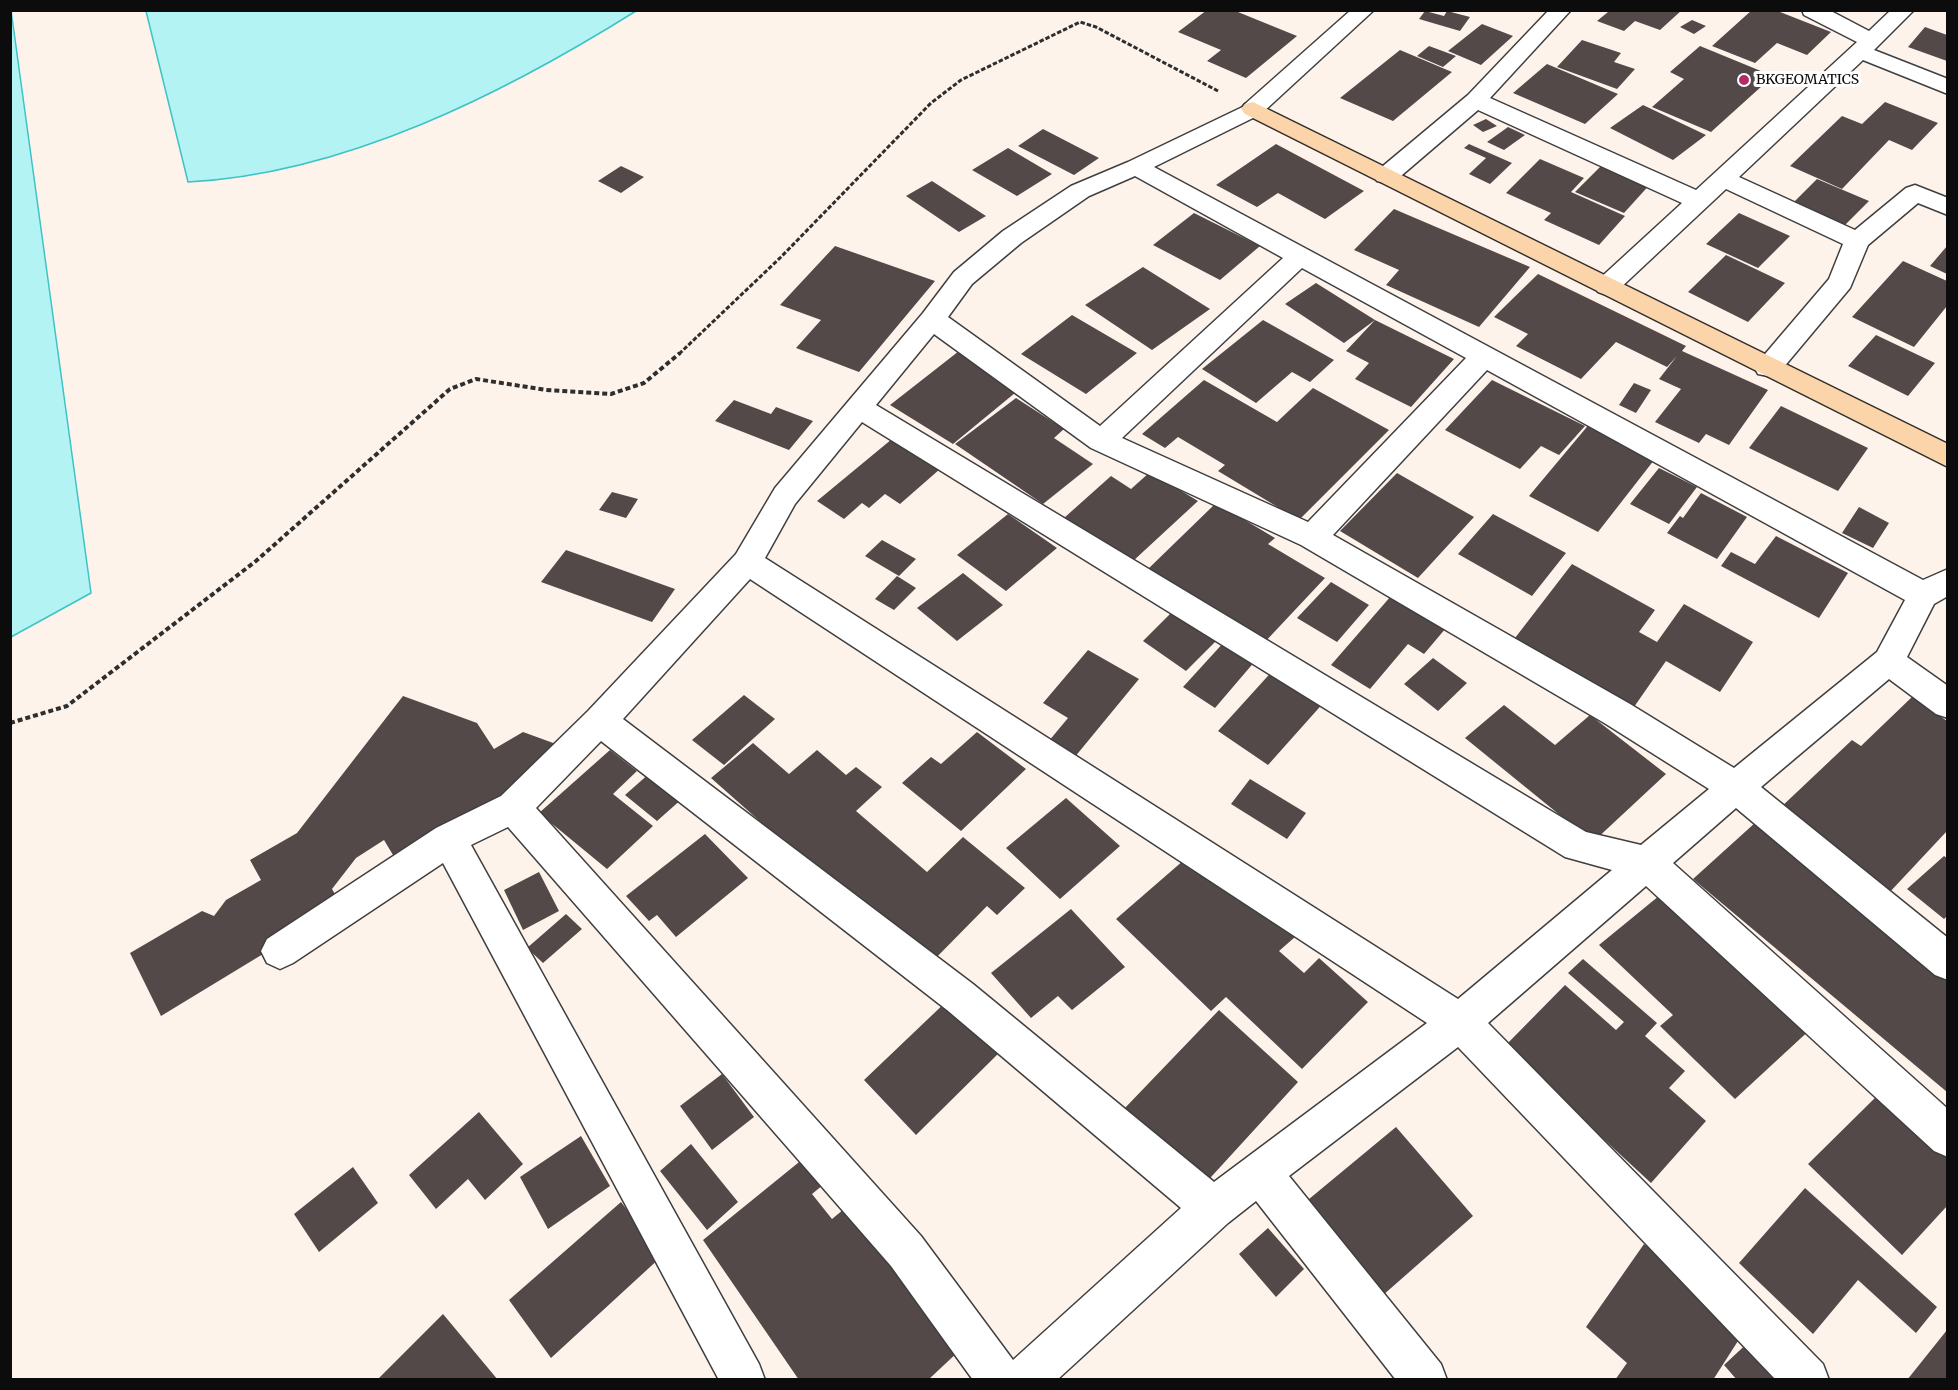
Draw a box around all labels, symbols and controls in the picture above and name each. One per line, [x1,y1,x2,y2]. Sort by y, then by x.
place label: BKGEOMATICS [1756,72,1859,88]
marker: BKGEOMATICS [1737,73,1751,87]

